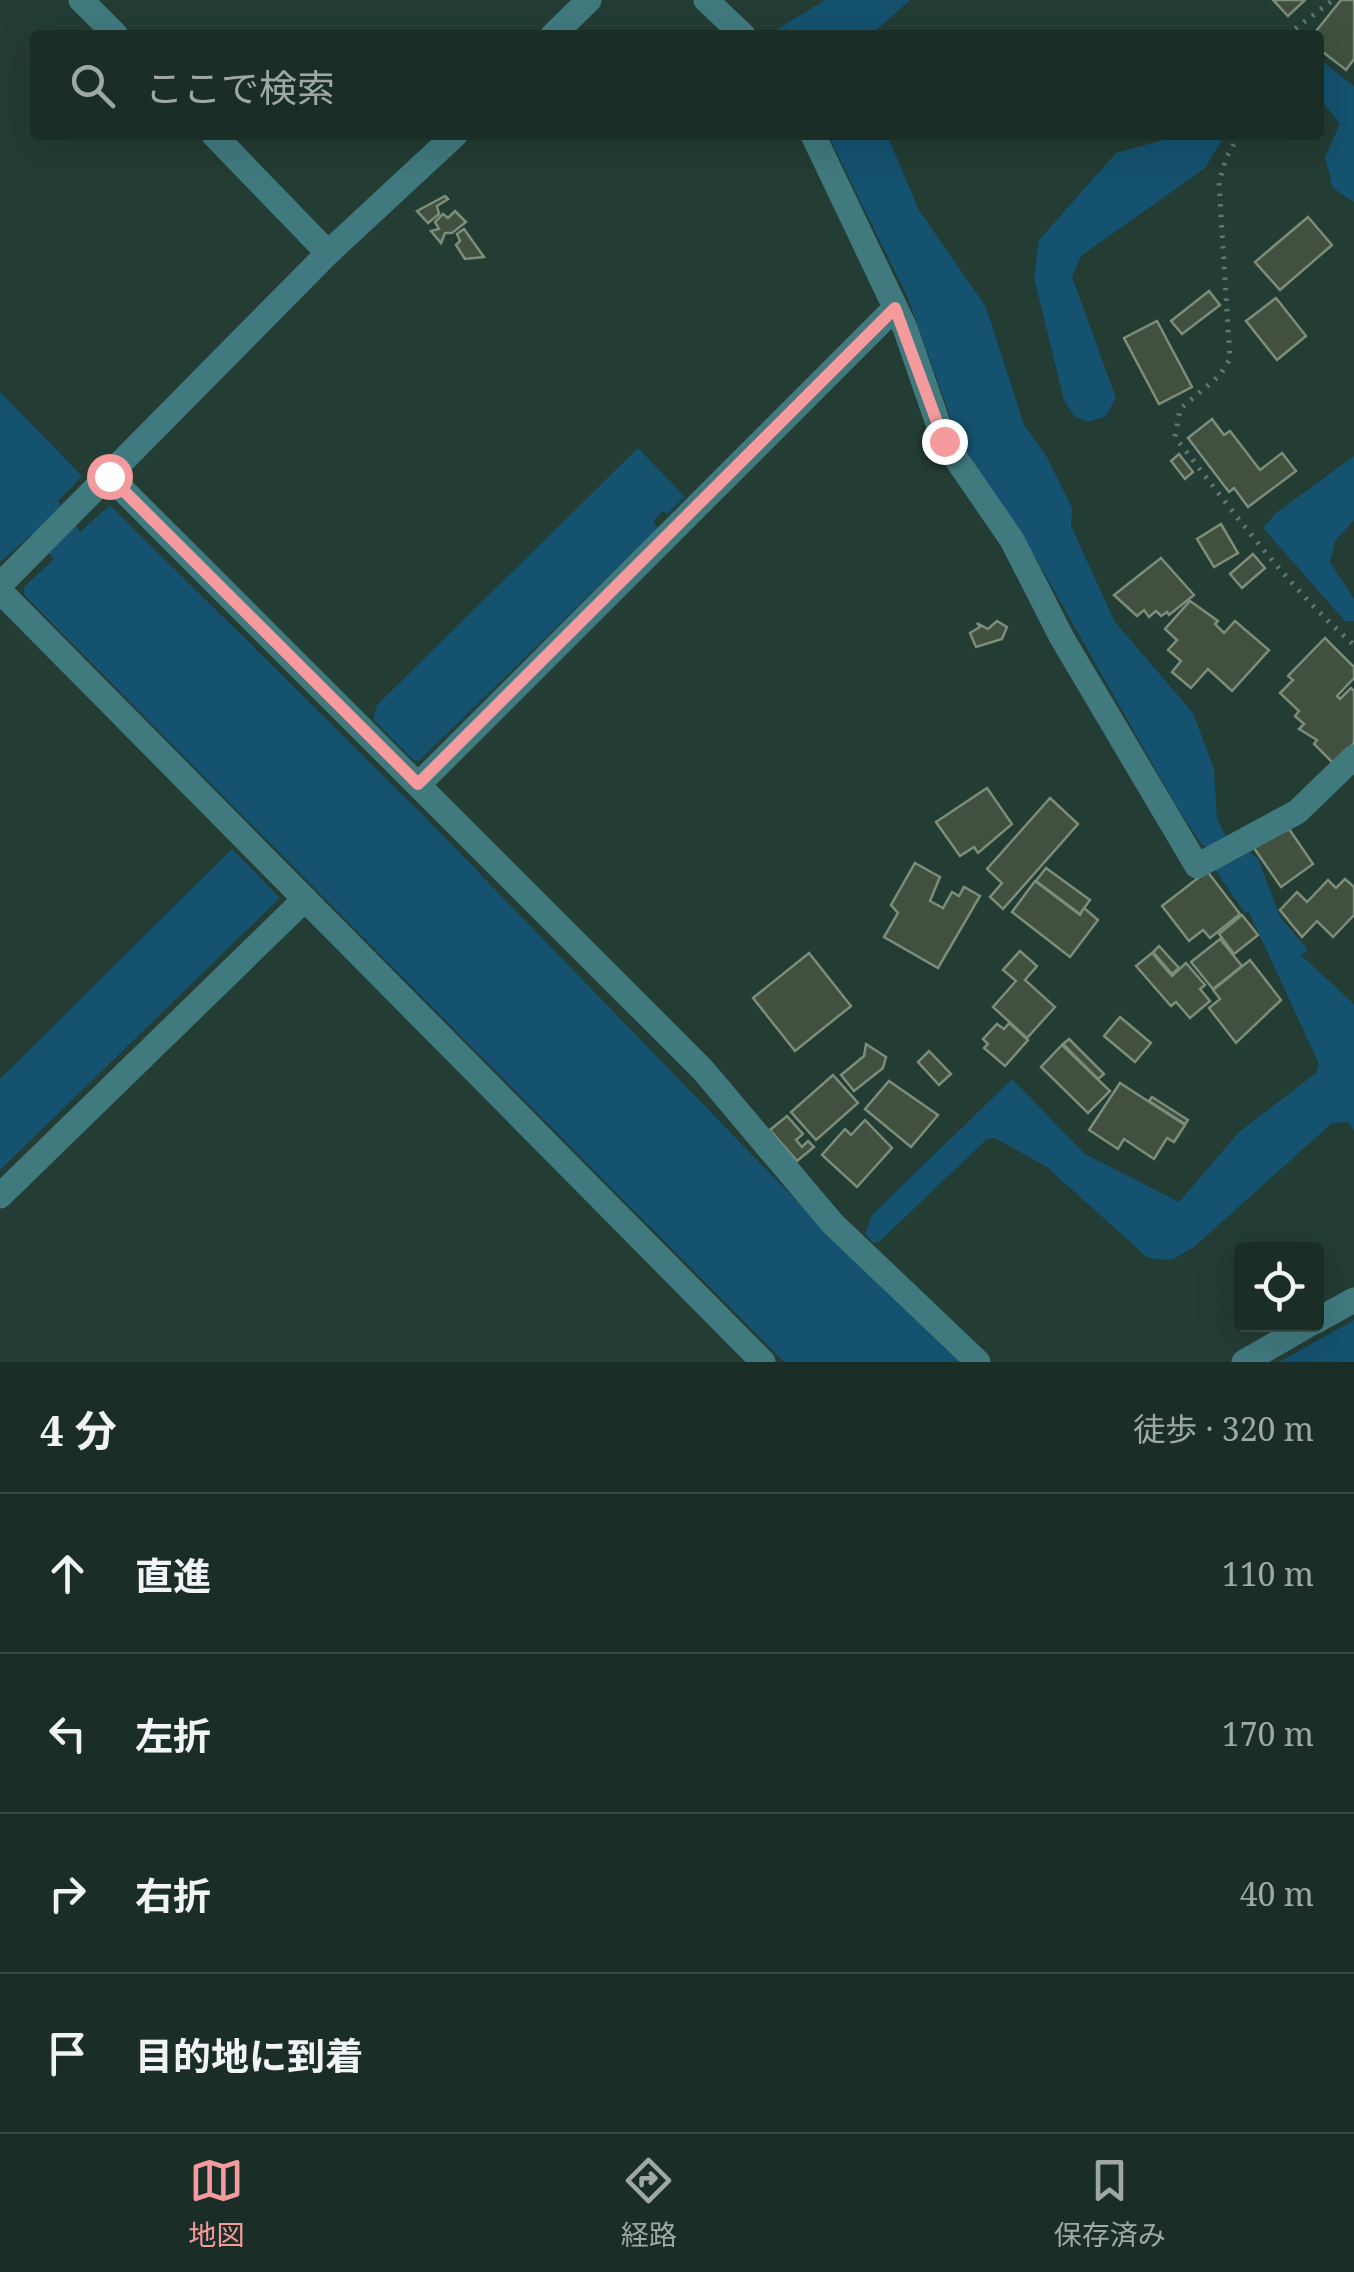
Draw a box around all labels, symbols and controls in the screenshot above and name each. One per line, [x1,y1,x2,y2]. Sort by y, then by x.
search box [30,30,1324,140]
icon: search [65,58,120,113]
text: ここで検索 [145,61,335,113]
route end [922,419,968,465]
route start [87,454,133,500]
map controls [1234,1242,1324,1332]
button: locate [1234,1242,1324,1332]
text: 4 分 [40,1401,117,1458]
text: 徒歩 · 320 m [1133,1407,1314,1450]
icon: ahead [40,1546,95,1601]
text: 直進 [135,1549,211,1601]
text: 110 m [1222,1552,1314,1595]
icon: left [40,1706,95,1761]
text: 左折 [135,1709,211,1761]
text: 170 m [1222,1712,1314,1755]
icon: right [40,1866,95,1921]
text: 右折 [135,1869,211,1921]
text: 40 m [1240,1872,1314,1915]
icon: arrive [40,2026,95,2081]
text: 目的地に到着 [135,2029,363,2081]
tab: 地図 [188,2153,244,2253]
tab: 経路 [621,2153,677,2253]
tab: 保存済み [1054,2153,1166,2253]

